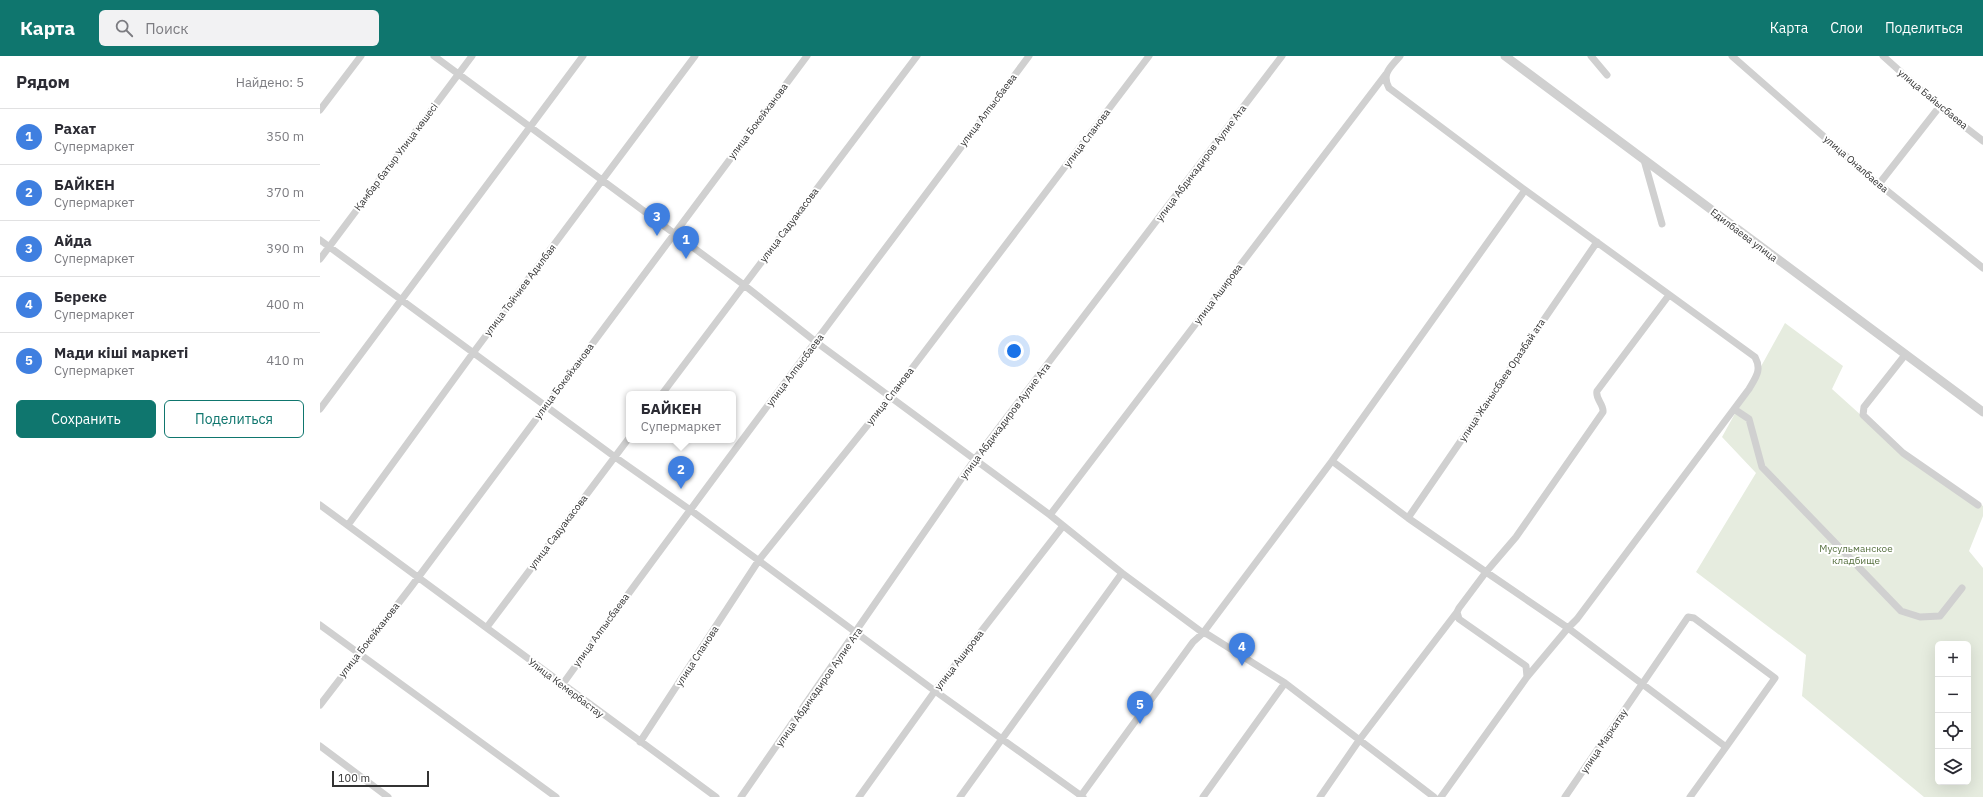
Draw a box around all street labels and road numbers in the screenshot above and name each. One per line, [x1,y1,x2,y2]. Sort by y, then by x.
street label: улица Байысбаева [1895,66,1971,132]
street label: улица Алпысбаева [956,71,1020,149]
street label: улица Бокейханова [725,80,791,161]
street label: Қамбар батыр Улица көшесі [351,101,441,213]
street label: улица Абдикадиров Аулие Ата [1153,102,1249,224]
street label: улица Спанова [1061,106,1114,170]
street label: улица Оналбаева [1821,132,1891,196]
street label: улица Садуакасова [757,185,822,265]
street label: Едилбаева улица [1708,206,1781,265]
street label: улица Тойчиев Адилбая [481,241,559,339]
street label: улица Аширова [1191,261,1245,327]
street label: улица Жанысбаев Оразбай ата [1456,316,1548,444]
street label: улица Алпысбаева [763,331,827,409]
street label: улица Бокейханова [531,340,597,421]
street label: улица Абдикадиров Аулие Ата [957,360,1053,482]
street label: улица Спанова [863,364,917,427]
street label: улица Садуакасова [526,492,591,572]
street label: улица Алпысбаева [570,590,632,669]
street label: улица Бокейханова [336,599,403,680]
street label: улица Спанова [673,623,722,689]
street label: улица Абдикадиров Аулие Ата [773,624,866,749]
street label: улица Аширова [932,627,987,693]
street label: Улица Кемербастау [525,655,607,721]
street label: улица Маркатау [1578,706,1630,776]

